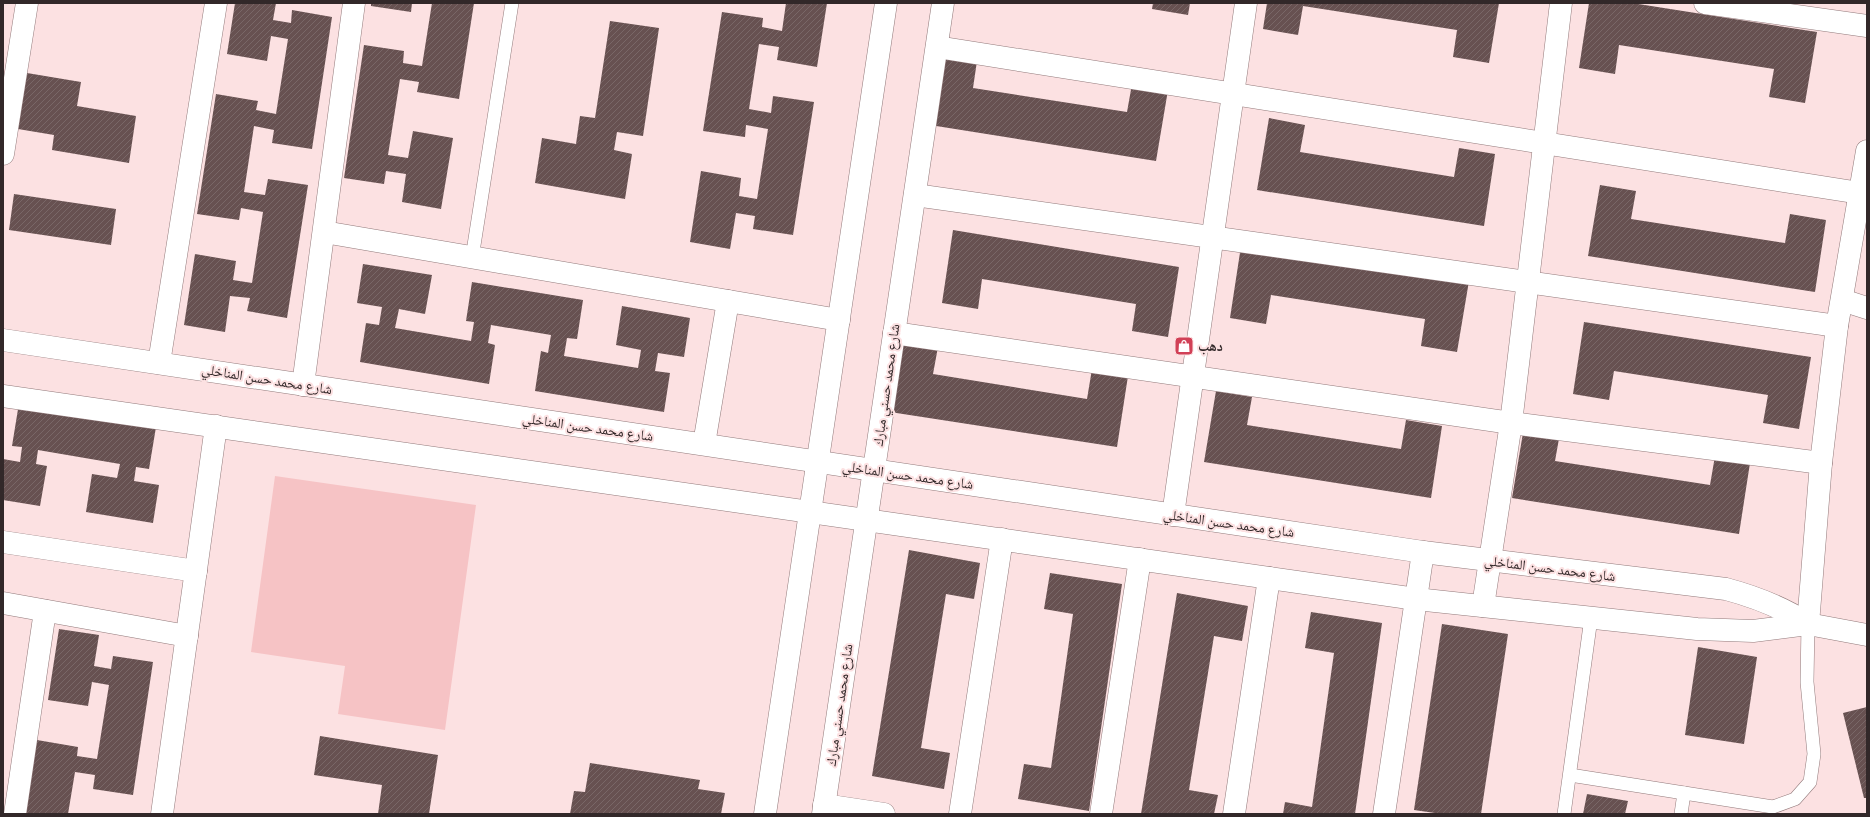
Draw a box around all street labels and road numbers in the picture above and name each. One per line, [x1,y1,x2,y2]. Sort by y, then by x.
street label: شارع محمد حسني مبارك [869,323,906,448]
street label: شارع محمد حسن المناخلي [200,360,334,401]
street label: شارع محمد حسن المناخلي [521,409,655,448]
street label: شارع محمد حسن المناخلي [841,457,975,496]
street label: شارع محمد حسن المناخلي [1162,505,1296,544]
street label: شارع محمد حسن المناخلي [1483,551,1617,588]
street label: شارع محمد حسني مبارك [822,643,859,768]

